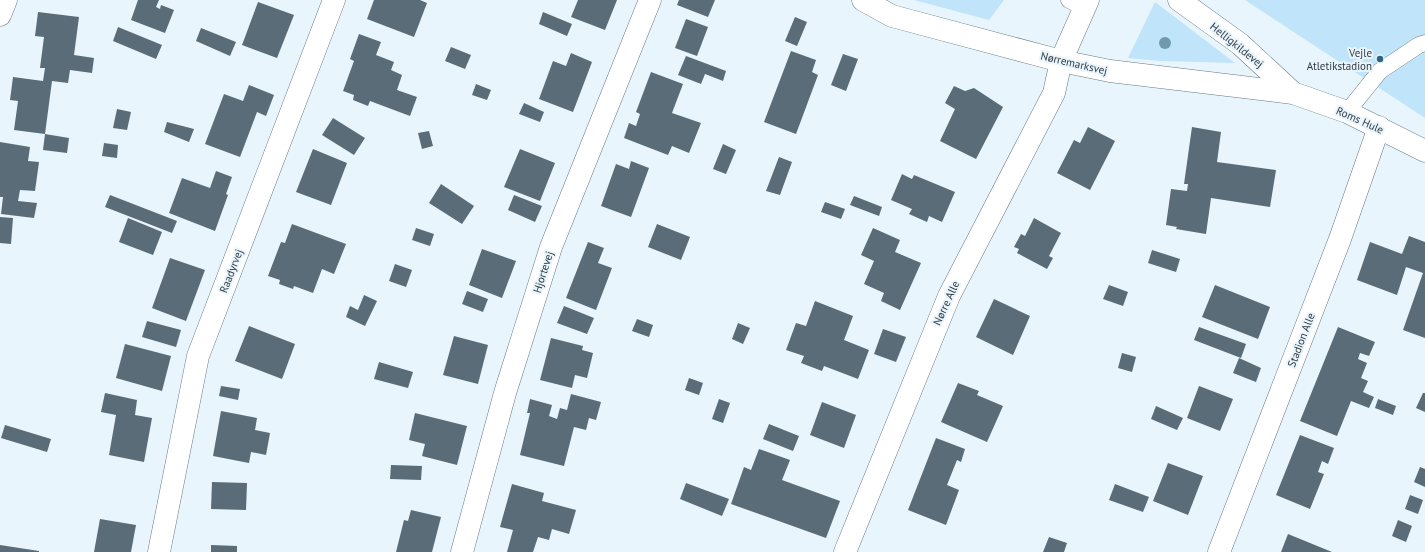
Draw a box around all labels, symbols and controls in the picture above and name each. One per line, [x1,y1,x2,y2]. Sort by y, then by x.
street label: Helligkildevej [1207,19,1267,71]
place label: Vejle Atletikstadion [1307,46,1372,73]
street label: Nørremarksvej [1039,49,1109,77]
marker: Vejle Atletikstadion [1375,54,1385,64]
street label: Roms Hule [1334,103,1386,137]
street label: Raadyrvej [216,247,246,295]
street label: Hjortevej [530,249,556,295]
street label: Nørre Alle [930,278,963,327]
street label: Stadion Alle [1284,311,1318,369]

